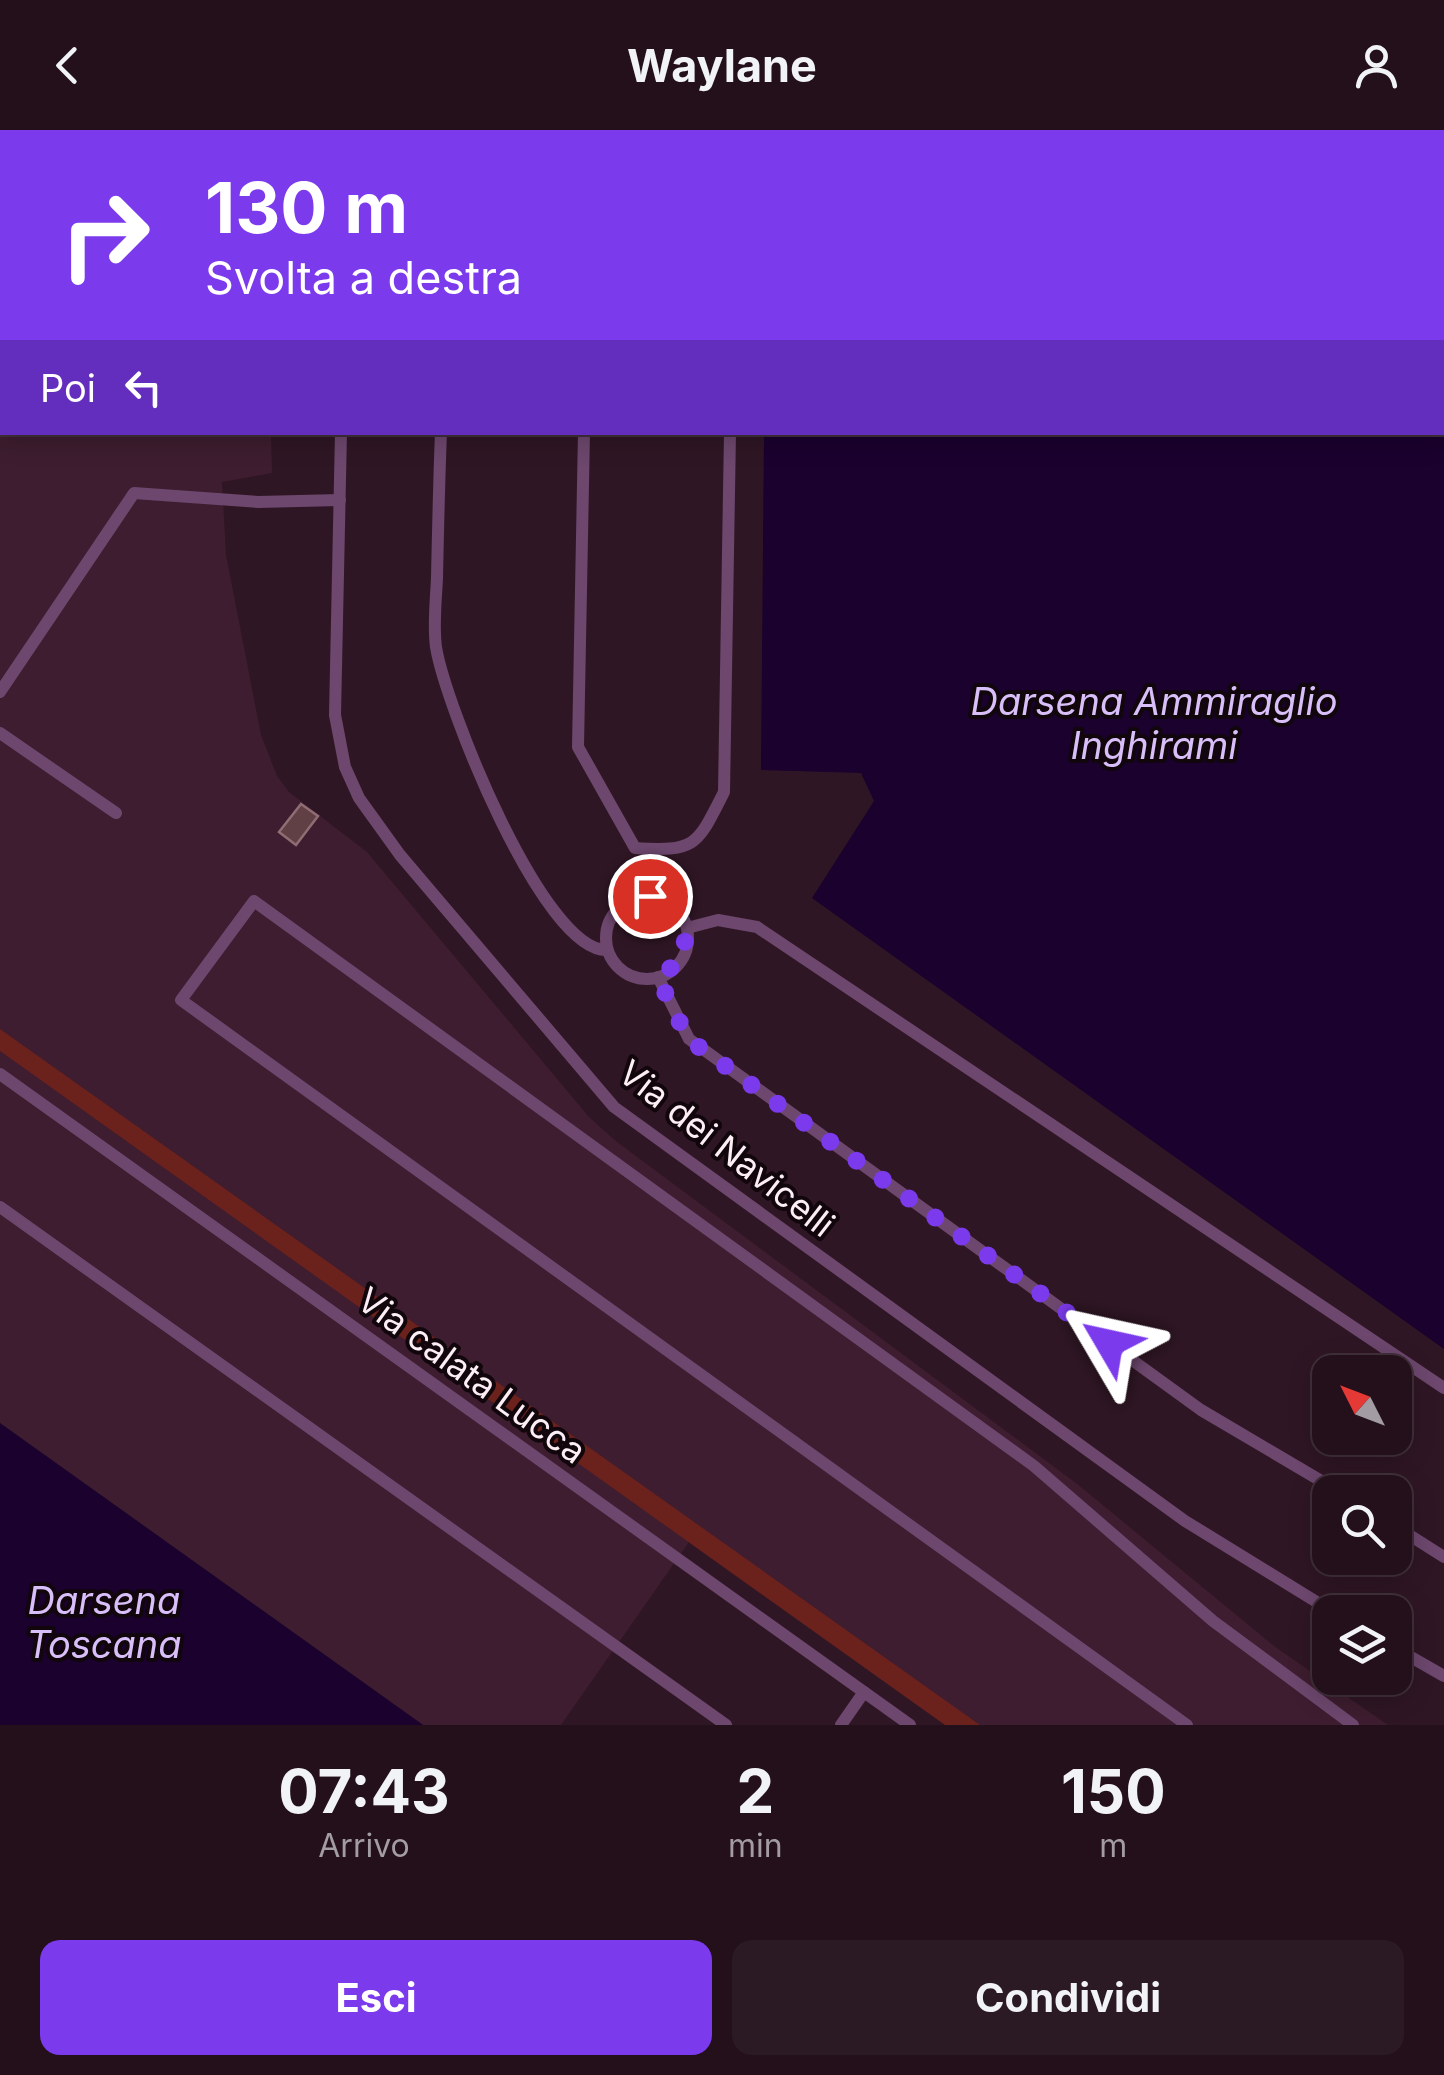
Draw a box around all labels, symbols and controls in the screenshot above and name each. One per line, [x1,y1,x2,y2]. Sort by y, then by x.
icon: back [40,38,95,93]
text: Waylane [627,38,817,93]
icon: person [1349,38,1404,93]
text: 130 m [205,165,408,250]
icon: right [40,170,170,300]
text: Svolta a destra [205,250,522,305]
icon: left [116,360,171,415]
text: Poi [40,365,96,411]
water label: Darsena Ammiraglio Inghirami [970,678,1338,768]
pin [608,854,693,939]
icon: arrive [623,869,678,924]
street label: Via dei Navicelli [611,1051,843,1245]
street label: Via calata Lucca [350,1278,594,1472]
position arrow [1057,1291,1161,1395]
north arrow [1312,1355,1412,1455]
map controls [1312,1355,1412,1695]
button: search [1312,1475,1412,1575]
water label: Darsena Toscana [26,1577,182,1667]
button: layers [1312,1595,1412,1695]
text: 07:43 [278,1755,450,1827]
text: 2 [736,1755,774,1827]
text: 150 [1061,1755,1166,1827]
text: Arrivo [318,1826,410,1865]
text: min [728,1826,783,1865]
text: m [1099,1826,1127,1865]
button: Esci [40,1940,712,2055]
button: Condividi [732,1940,1404,2055]

